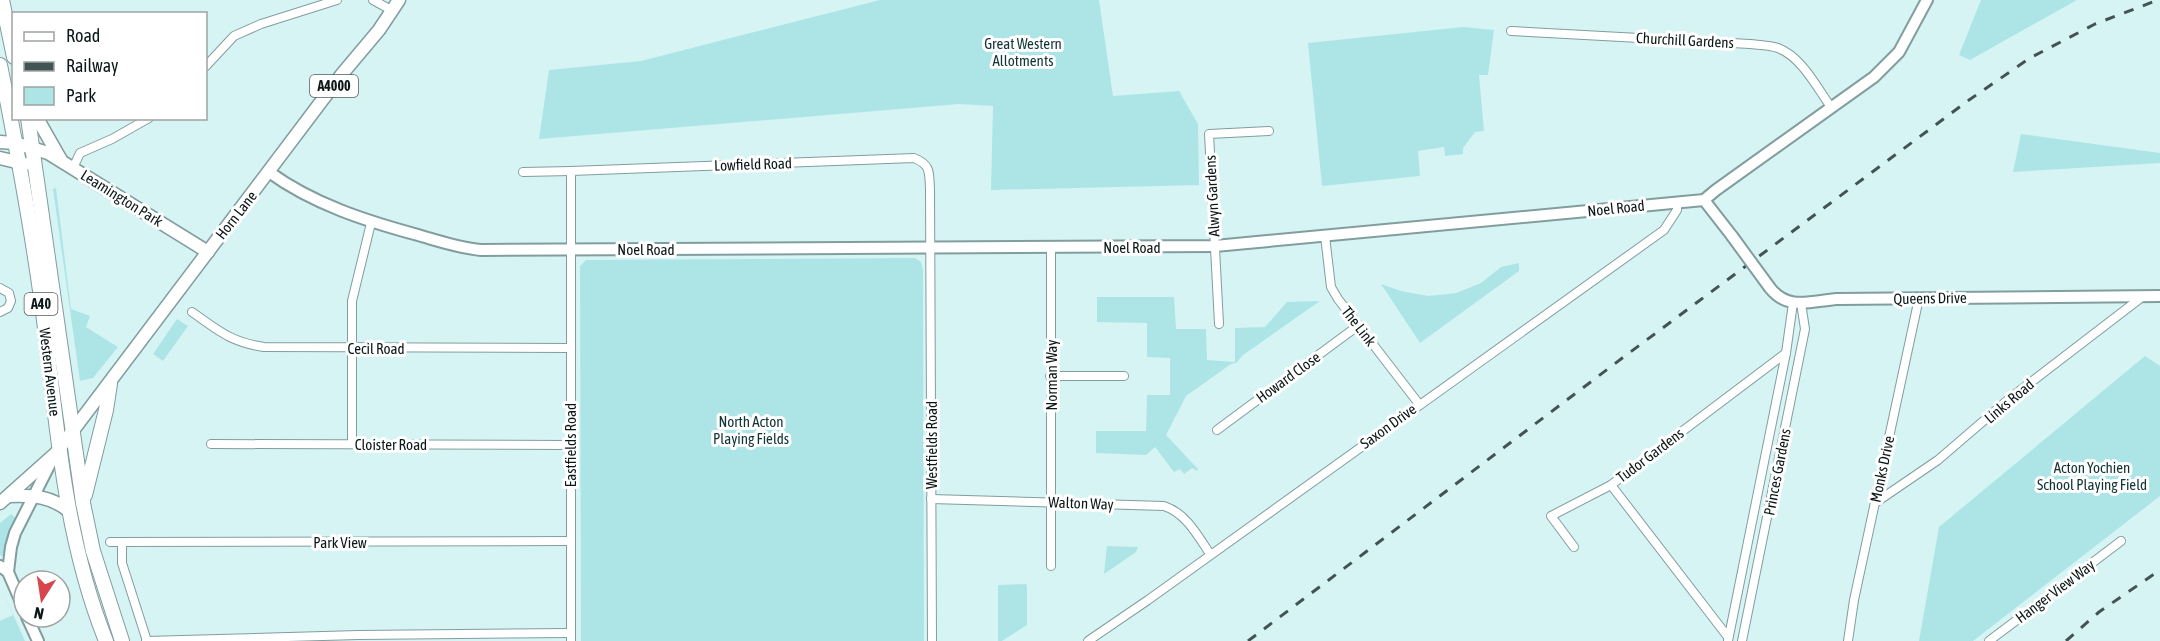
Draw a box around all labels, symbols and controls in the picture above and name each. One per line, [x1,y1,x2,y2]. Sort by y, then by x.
legend [12,12,207,120]
text: Road [66,25,100,46]
street label: Churchill Gardens [1636,29,1734,51]
park label: Great Western Allotments [984,35,1062,69]
text: Railway [66,55,118,76]
road number: A4000 [310,75,358,97]
text: Park [66,85,96,106]
street label: Lowfield Road [714,154,792,174]
street label: Alwyn Gardens [1201,155,1223,237]
street label: Leamington Park [78,166,166,230]
street label: Horn Lane [212,187,260,242]
street label: Noel Road [1587,197,1645,219]
street label: Noel Road [1103,239,1161,256]
street label: Noel Road [617,241,675,258]
street label: Queens Drive [1893,289,1967,307]
road number: A40 [24,293,57,315]
street label: The Link [1338,303,1380,349]
street label: Western Avenue [36,327,64,417]
street label: Norman Way [1043,339,1060,411]
street label: Cecil Road [347,340,405,357]
street label: Howard Close [1253,348,1323,406]
street label: Links Road [1981,375,2037,427]
street label: Saxon Drive [1357,400,1419,452]
street label: Westfields Road [923,401,940,489]
street label: Eastfields Road [562,403,579,487]
park label: North Acton Playing Fields [713,413,789,447]
street label: Tudor Gardens [1613,424,1687,486]
street label: Princes Gardens [1760,427,1794,517]
street label: Monks Drive [1867,434,1897,504]
street label: Cloister Road [355,436,427,453]
park label: Acton Yochien School Playing Field [2037,459,2147,493]
street label: Walton Way [1048,493,1114,513]
street label: Park View [313,534,367,551]
street label: Hanger View Way [2012,556,2098,626]
north arrow [12,569,72,629]
text: N [32,604,45,623]

